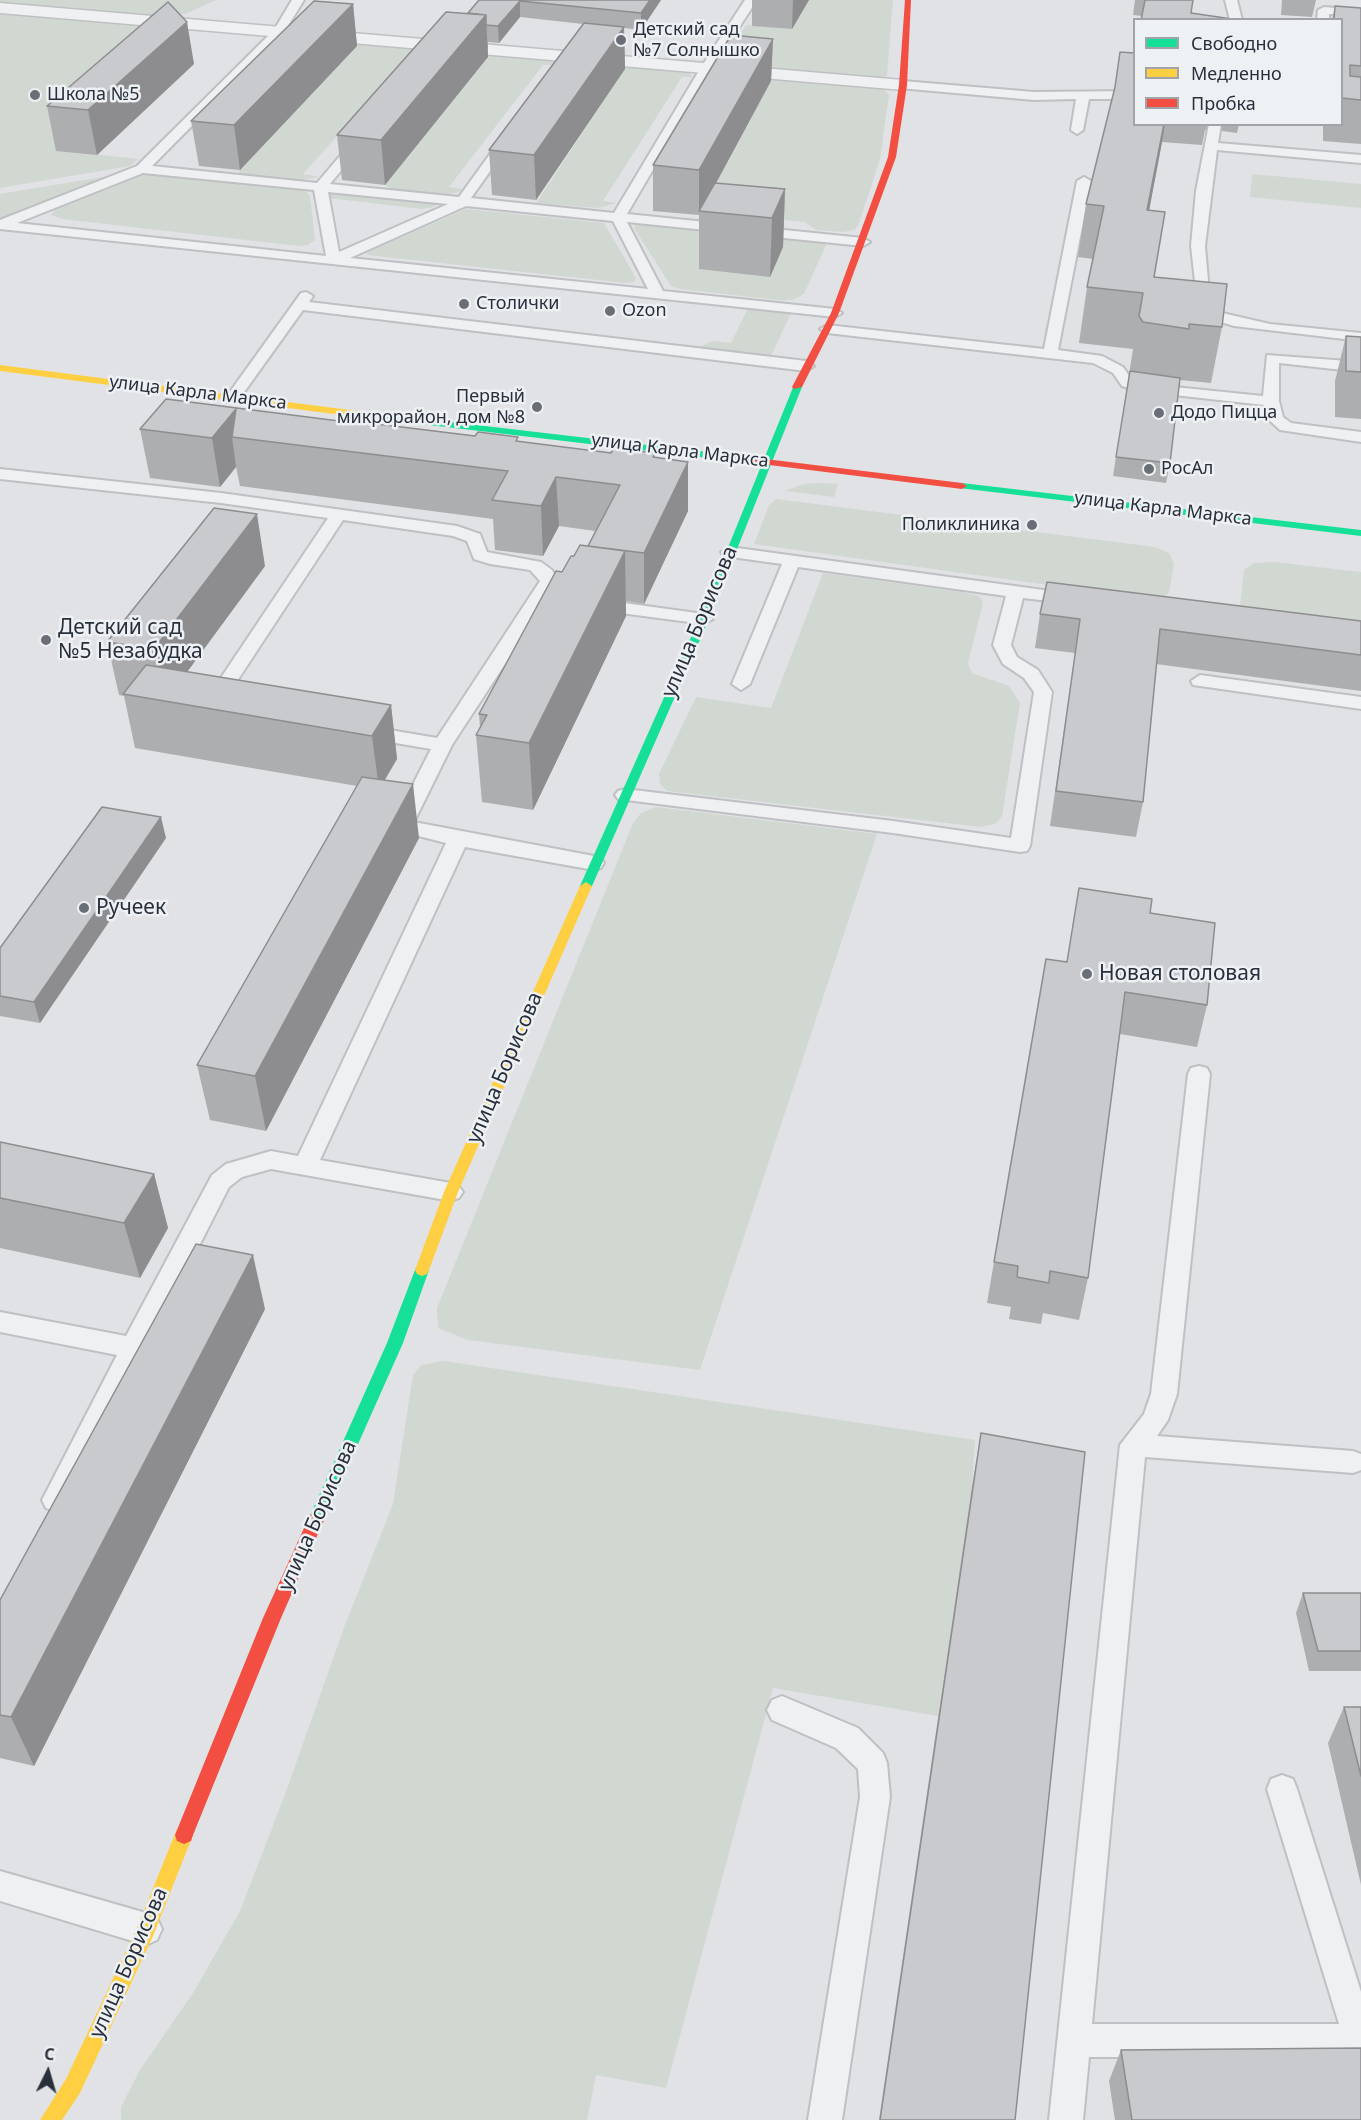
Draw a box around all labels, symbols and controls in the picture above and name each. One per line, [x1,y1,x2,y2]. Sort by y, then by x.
legend [1133,18,1343,126]
place label: Детский сад №7 Солнышко [633,19,760,62]
text: Свободно [1191,31,1277,55]
marker: Детский сад №7 Солнышко [614,33,628,47]
text: Медленно [1191,61,1282,85]
place label: Школа №5 [47,84,139,106]
marker: Школа №5 [28,88,42,102]
text: Пробка [1191,91,1256,115]
place label: Столички [476,293,559,315]
marker: Столички [457,297,471,311]
place label: Ozon [622,300,667,322]
marker: Ozon [603,304,617,318]
street label: улица Карла Маркса [108,371,288,415]
place label: Первый микрорайон, дом №8 [337,386,525,428]
marker: Первый микрорайон, дом №8 [530,400,544,414]
place label: Додо Пицца [1171,402,1277,424]
marker: Додо Пицца [1152,406,1166,420]
street label: улица Карла Маркса [590,429,770,473]
place label: РосАл [1161,458,1213,480]
marker: РосАл [1142,462,1156,476]
street label: улица Карла Маркса [1073,487,1253,531]
place label: Поликлиника [902,514,1020,536]
marker: Поликлиника [1025,518,1039,532]
street label: улица Борисова [657,542,743,702]
place label: Детский сад №5 Незабудка [58,615,203,665]
marker: Детский сад №5 Незабудка [39,633,53,647]
place label: Ручеек [96,895,166,921]
marker: Ручеек [77,901,91,915]
place label: Новая столовая [1099,961,1261,987]
marker: Новая столовая [1080,967,1094,981]
street label: улица Борисова [462,988,548,1148]
street label: улица Борисова [273,1437,363,1595]
street label: улица Борисова [84,1884,174,2042]
north arrow [18,2042,78,2102]
text: С [43,2043,56,2065]

